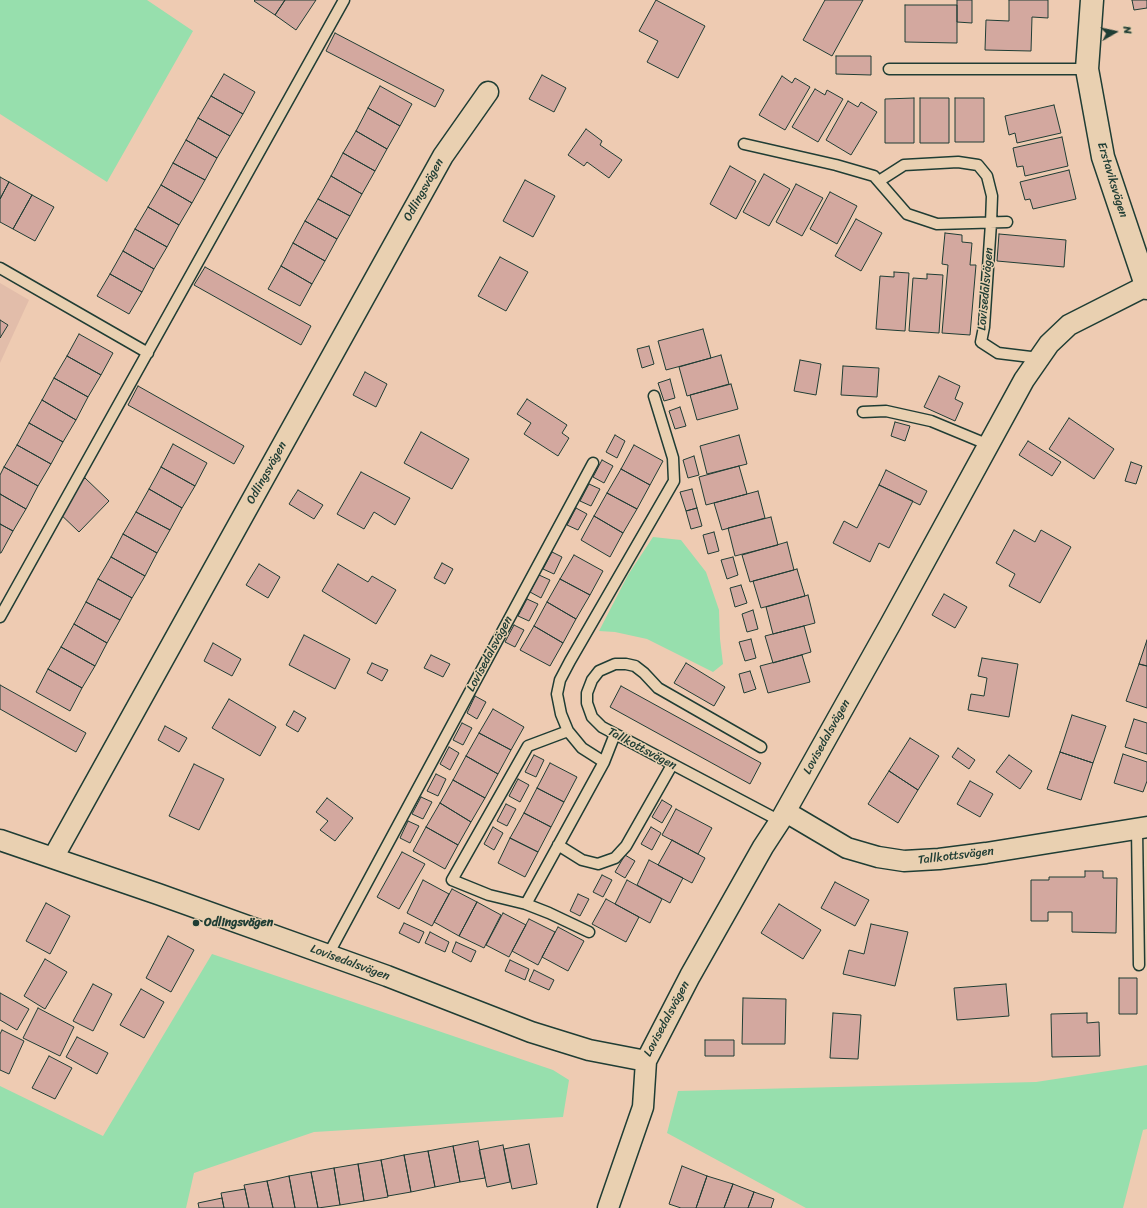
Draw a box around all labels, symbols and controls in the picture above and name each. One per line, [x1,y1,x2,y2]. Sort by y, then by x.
north arrow [1095,12,1135,52]
text: N [1117,25,1137,35]
street label: Erstaviksvägen [1094,141,1130,219]
street label: Odlingsvägen [401,156,447,224]
street label: Lovisedalsvägen [975,247,997,331]
street label: Odlingsvägen [244,439,290,507]
street label: Lovisedalsvägen [464,614,516,694]
street label: Lovisedalsvägen [800,697,854,777]
street label: Tallkottsvägen [605,725,679,773]
street label: Tallkottsvägen [917,844,995,868]
place label: Odlingsvägen [204,916,273,930]
marker: Odlingsvägen [191,918,201,928]
street label: Lovisedalsvägen [308,942,392,984]
street label: Lovisedalsvägen [641,979,693,1059]

